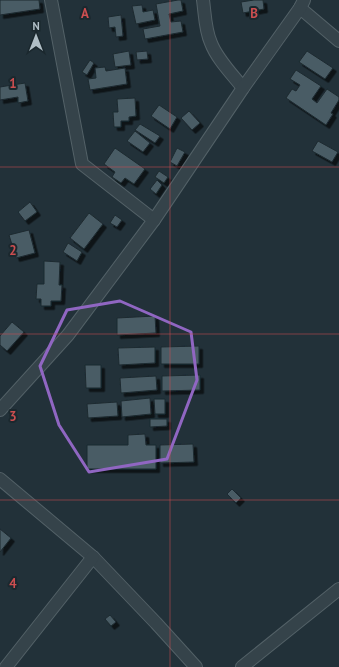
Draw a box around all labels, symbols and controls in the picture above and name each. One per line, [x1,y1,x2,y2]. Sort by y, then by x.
text: A [81,5,89,22]
text: B [250,5,258,22]
north arrow [16,16,56,56]
text: N [32,19,40,33]
text: 1 [9,75,17,92]
text: 2 [9,242,17,259]
text: 3 [9,408,17,425]
text: 4 [9,575,17,592]

